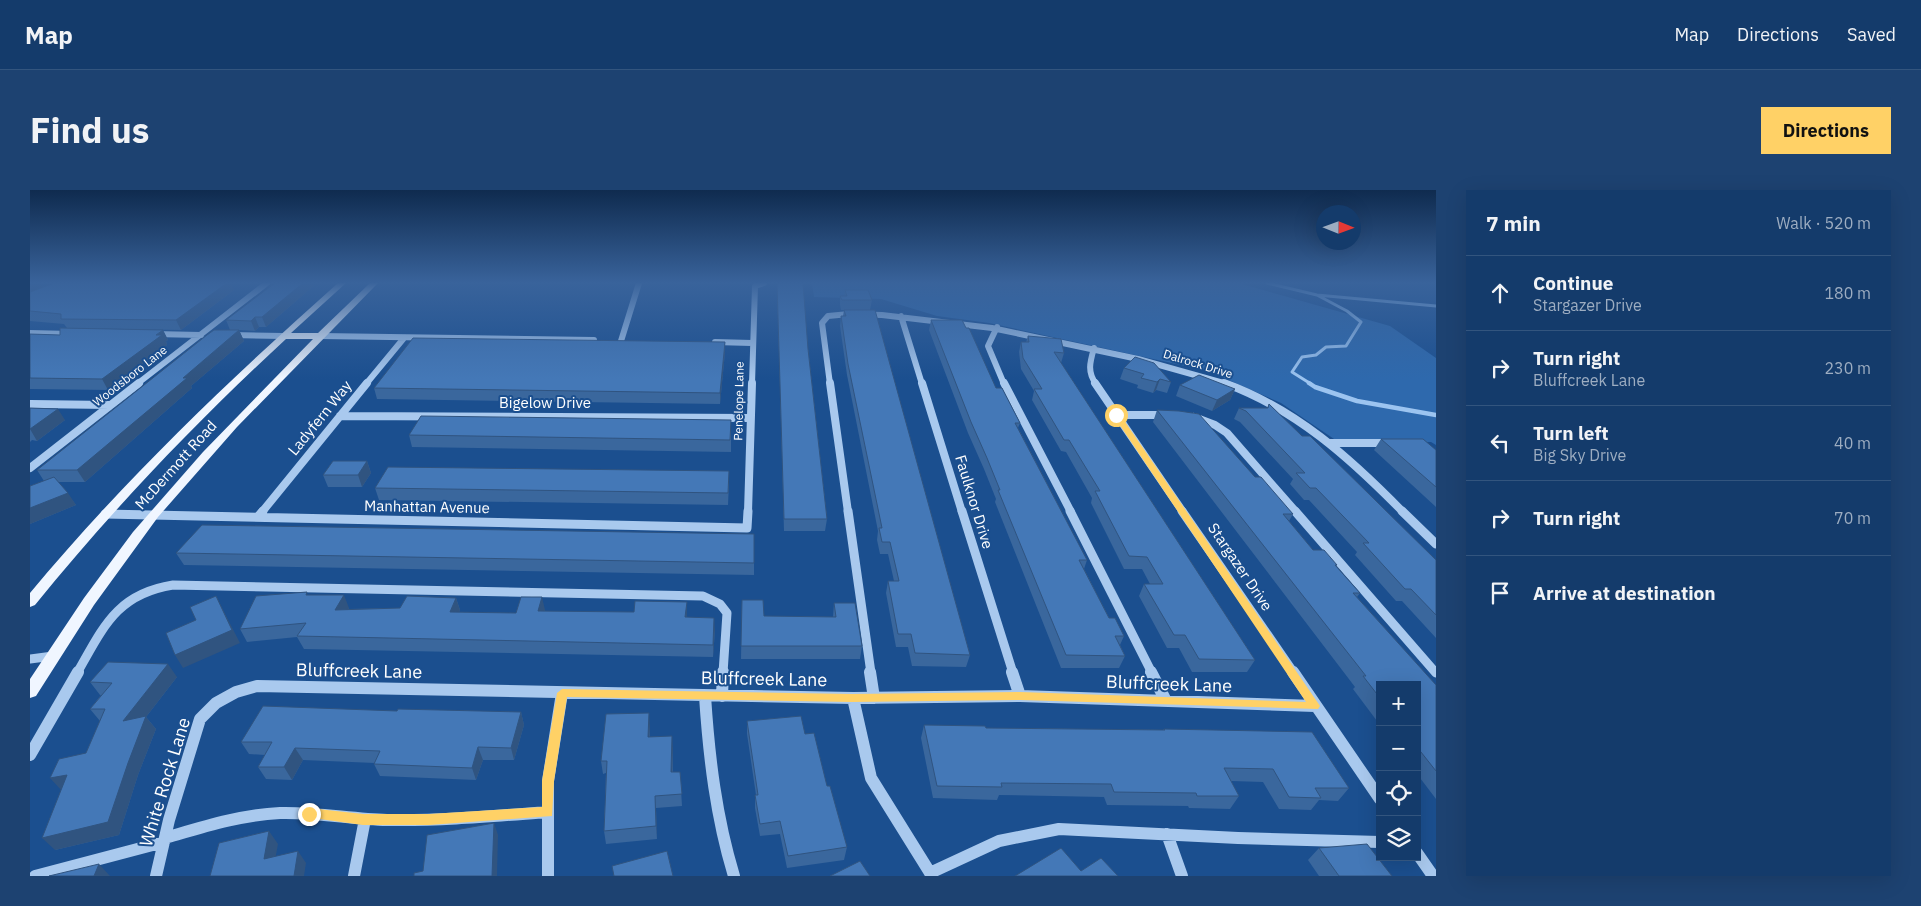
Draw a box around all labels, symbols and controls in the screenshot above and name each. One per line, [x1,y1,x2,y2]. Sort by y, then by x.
text: Map [25,19,73,51]
text: Map [1674,23,1709,46]
text: Directions [1737,23,1819,46]
text: Saved [1847,23,1896,46]
text: Find us [30,107,149,153]
button: Directions [1761,107,1891,154]
north arrow [1316,205,1361,250]
text: 7 min [1486,209,1541,237]
text: Walk · 520 m [1776,213,1871,233]
text: Continue [1533,271,1613,295]
icon: ahead [1486,279,1514,307]
text: 180 m [1824,283,1871,303]
text: Stargazer Drive [1533,295,1642,315]
street label: Woodsboro Lane [90,342,170,409]
street label: Dalrock Drive [1162,346,1235,381]
text: Turn right [1533,346,1620,370]
icon: right [1486,354,1514,382]
text: 230 m [1824,358,1871,378]
street label: Penelope Lane [730,361,747,441]
text: Bluffcreek Lane [1533,370,1645,390]
street label: Ladyfern Way [284,376,356,459]
street label: Bigelow Drive [499,393,591,412]
route start [1105,404,1128,427]
street label: McDermott Road [131,416,221,513]
text: Turn left [1533,421,1609,445]
icon: left [1486,429,1514,457]
text: 40 m [1834,433,1871,453]
text: Big Sky Drive [1533,445,1626,465]
street label: Faulknor Drive [951,453,998,551]
street label: Manhattan Avenue [364,496,490,517]
icon: right [1486,504,1514,532]
text: Turn right [1533,506,1620,530]
text: 70 m [1834,508,1871,528]
street label: Stargazer Drive [1204,519,1277,614]
icon: arrive [1486,579,1514,607]
text: Arrive at destination [1533,581,1716,605]
street label: Bluffcreek Lane [296,658,422,683]
street label: Bluffcreek Lane [701,666,827,691]
street label: Bluffcreek Lane [1106,670,1233,697]
map controls [1376,681,1421,861]
button: + [1376,681,1421,726]
street label: White Rock Lane [134,714,195,849]
button: − [1376,726,1421,771]
button: locate [1376,771,1421,816]
route end [298,803,321,826]
button: layers [1376,816,1421,861]

